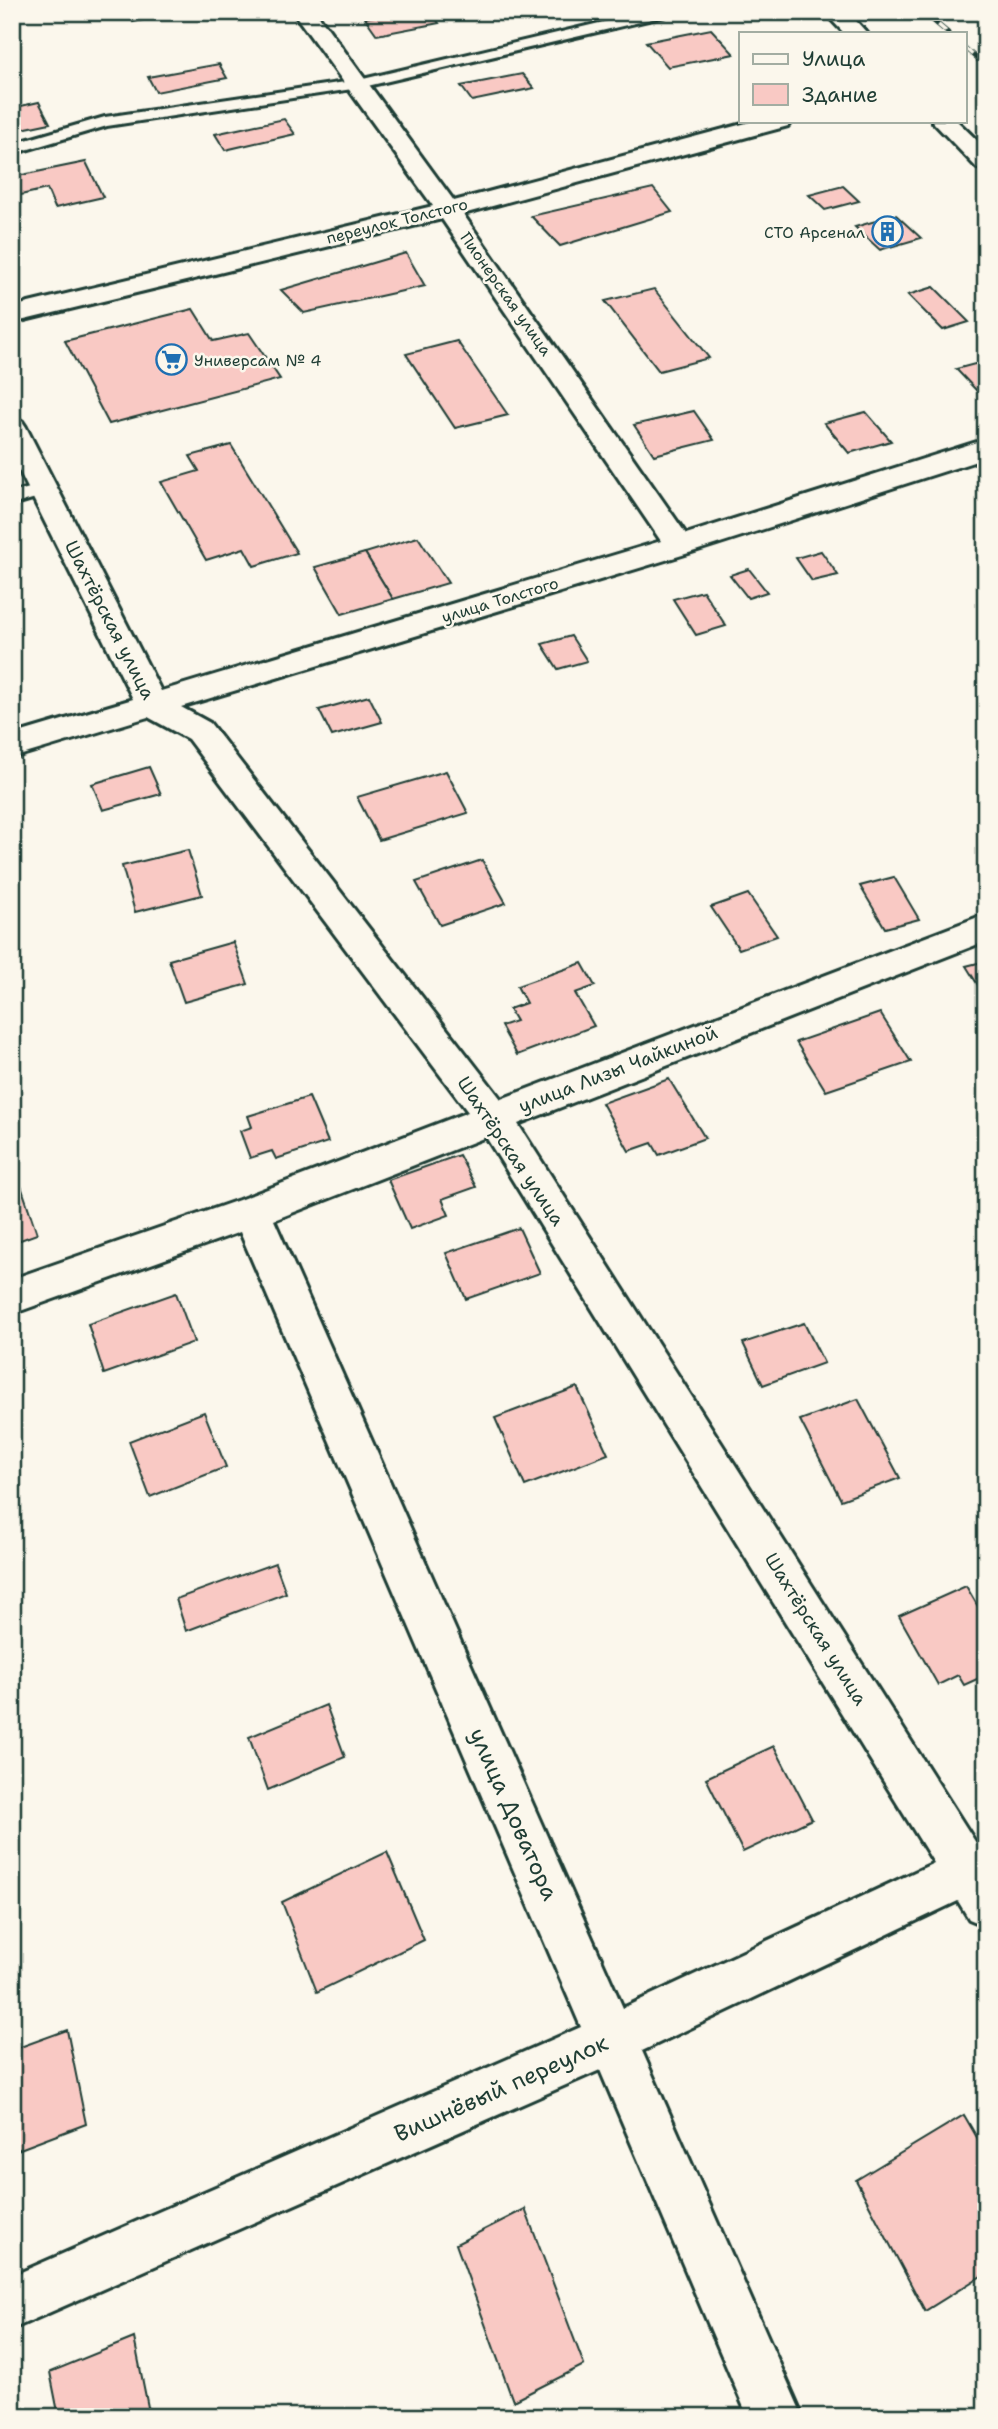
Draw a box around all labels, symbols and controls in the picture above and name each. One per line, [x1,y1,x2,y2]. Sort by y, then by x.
legend [739,32,967,122]
text: Улица [802,45,865,73]
text: Здание [802,81,878,109]
street label: переулок Толстого [324,193,470,249]
building icon: СТО Арсенал [871,215,905,249]
place label: СТО Арсенал [764,222,865,243]
street label: Пионерская улица [455,228,557,360]
supermarket icon: Универсам № 4 [154,343,188,377]
place label: Универсам № 4 [194,350,322,371]
street label: Шахтёрская улица [59,536,161,704]
street label: улица Толстого [439,572,561,628]
street label: улица Лизы Чайкиной [515,1019,721,1119]
street label: Шахтёрская улица [452,1071,571,1231]
street label: Шахтёрская улица [759,1548,873,1710]
street label: улица Доватора [463,1723,565,1905]
street label: Вишнёвый переулок [390,2027,612,2149]

